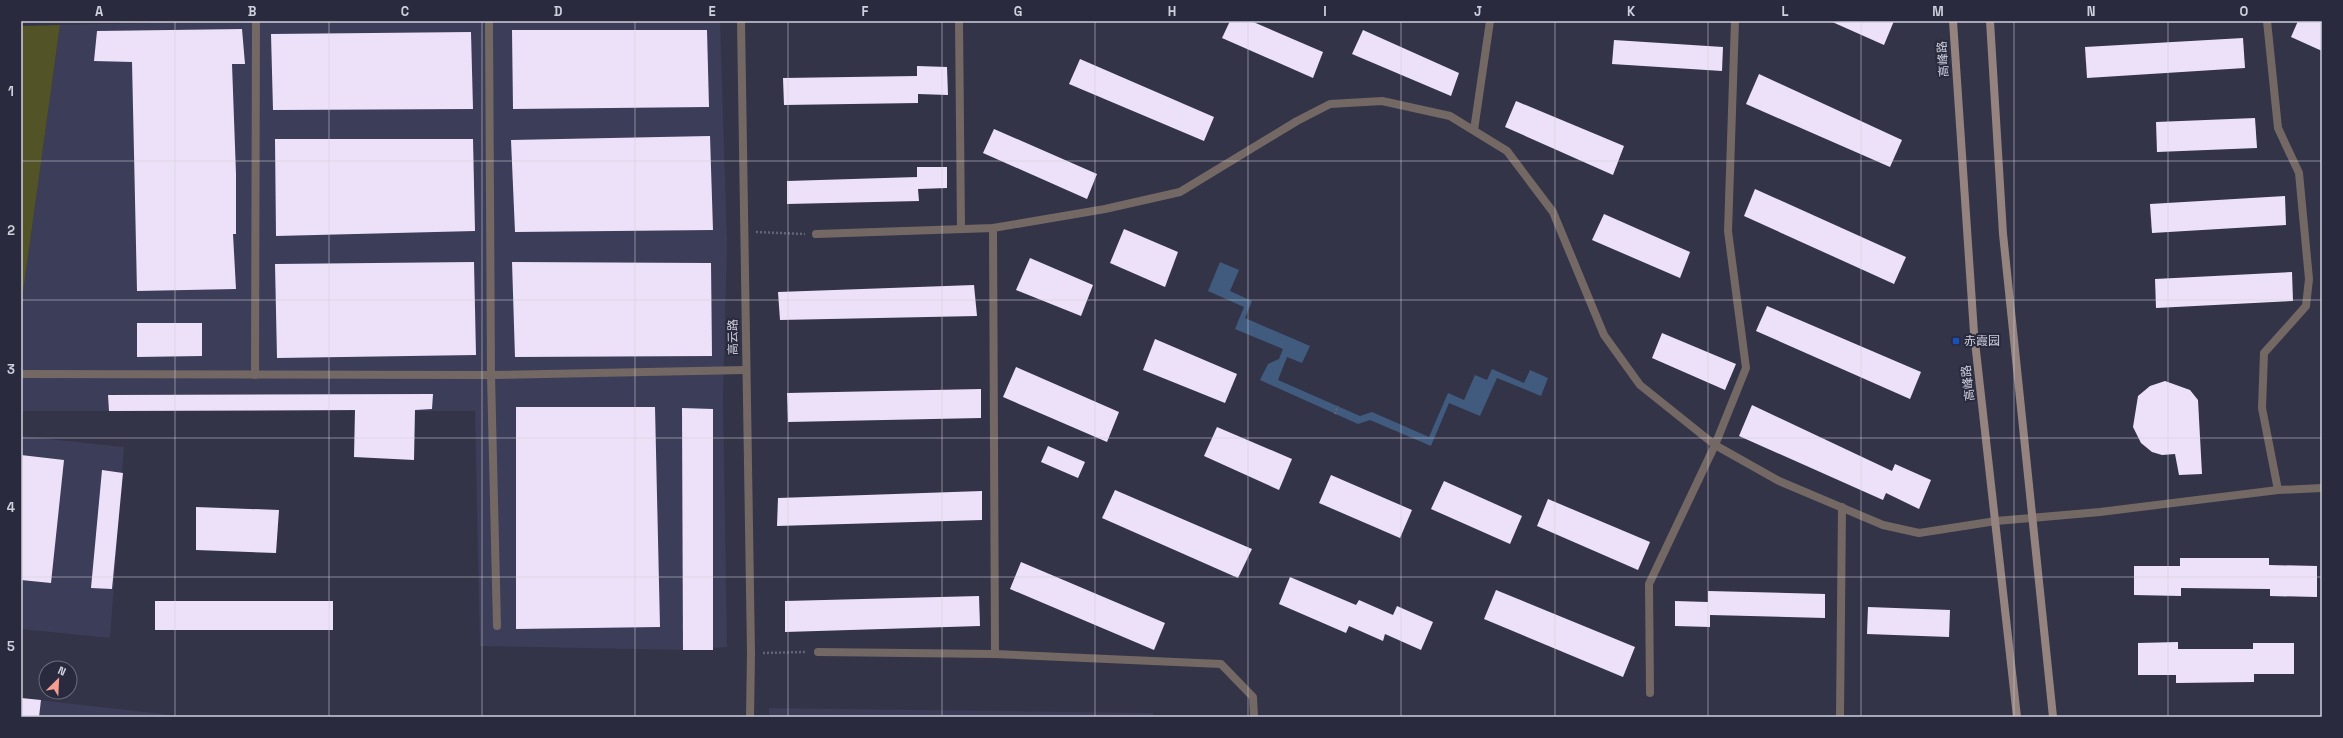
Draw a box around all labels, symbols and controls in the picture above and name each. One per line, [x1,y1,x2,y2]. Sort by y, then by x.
text: A [95,3,104,20]
text: B [248,3,257,20]
text: C [401,3,409,20]
text: D [554,3,563,20]
text: E [708,3,716,20]
text: F [862,3,869,20]
text: G [1014,3,1022,20]
text: H [1168,3,1176,20]
text: I [1323,3,1327,20]
text: J [1474,3,1482,20]
text: K [1627,3,1636,20]
text: L [1781,3,1789,20]
text: M [1932,3,1944,20]
text: N [2087,3,2095,20]
text: O [2240,3,2249,20]
street label: 高峰路 [1934,40,1952,78]
text: 1 [8,83,14,100]
text: 2 [7,222,15,239]
street label: 高云路 [725,319,741,355]
place label: 赤霞园 [1964,333,2000,349]
marker: 赤霞园 [1951,336,1961,346]
text: 3 [7,361,15,378]
street label: 高峰路 [1958,364,1978,402]
text: 4 [7,499,15,516]
text: 5 [7,638,15,655]
north arrow [38,660,78,700]
text: N [56,663,68,679]

